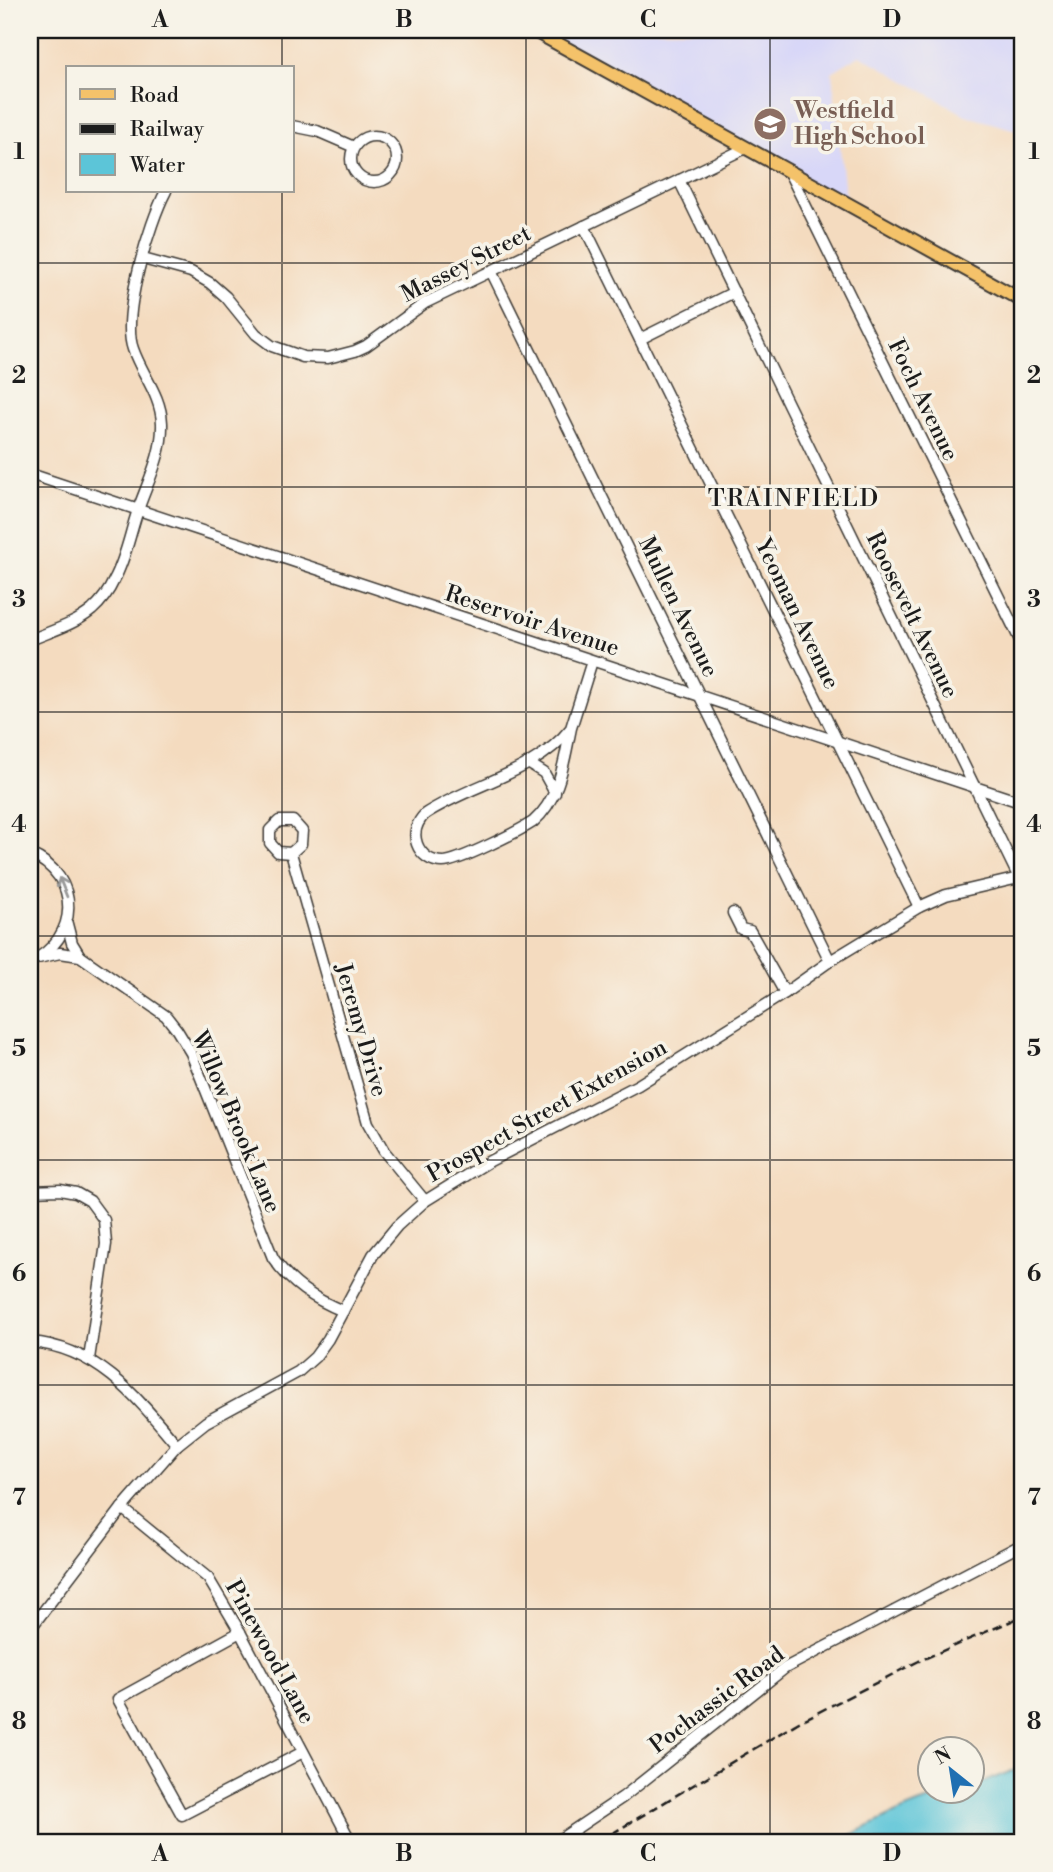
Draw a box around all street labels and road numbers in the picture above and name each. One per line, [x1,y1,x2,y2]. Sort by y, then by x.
street label: Massey Street [396,219,536,309]
street label: Foch Avenue [881,335,965,465]
street label: Roosevelt Avenue [860,527,964,703]
street label: Mullen Avenue [632,532,724,682]
street label: Yeoman Avenue [748,533,846,694]
street label: Reservoir Avenue [441,580,623,662]
street label: Jeremy Drive [328,959,393,1100]
street label: Willow Brook Lane [185,1026,287,1217]
street label: Prospect Street Extension [422,1033,672,1189]
street label: Pinewood Lane [219,1575,321,1729]
street label: Pochassic Road [644,1640,790,1760]

